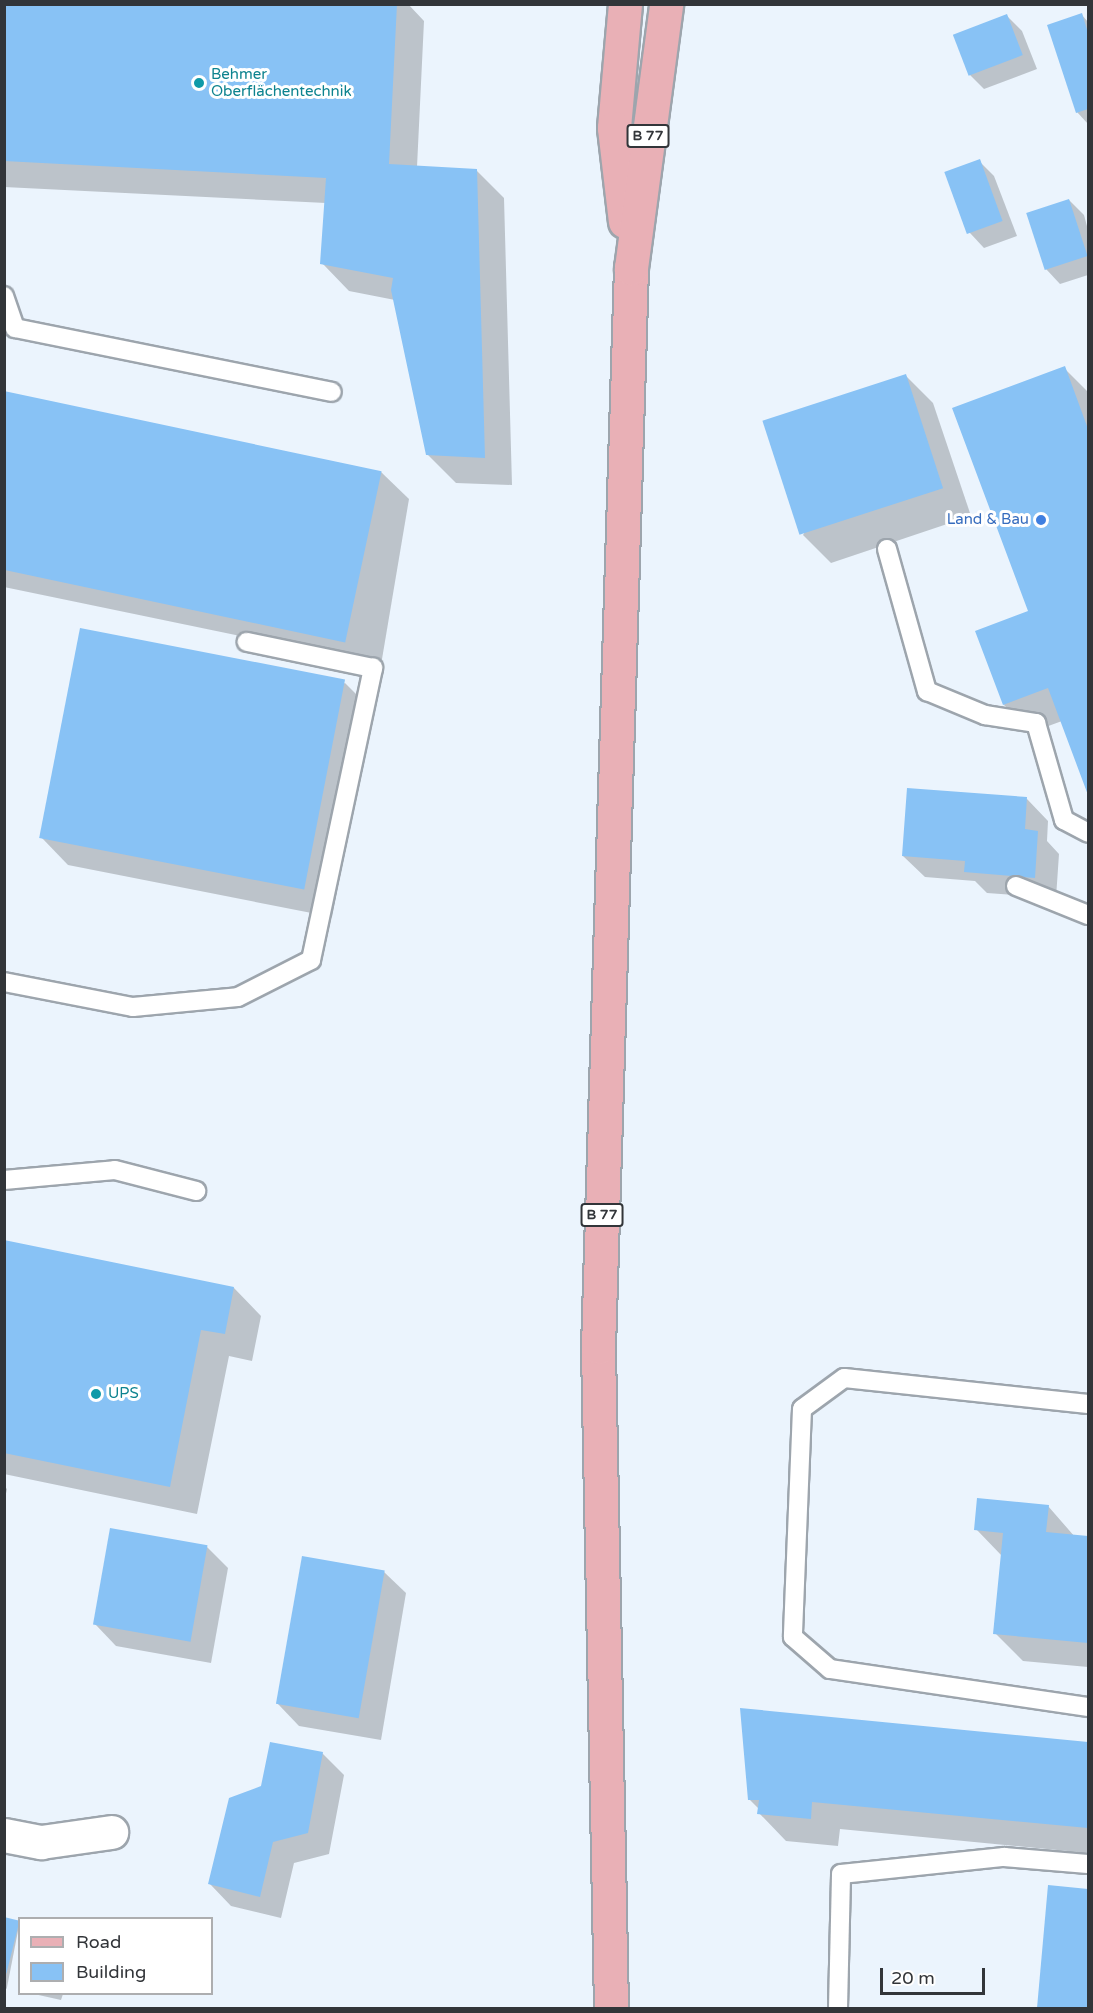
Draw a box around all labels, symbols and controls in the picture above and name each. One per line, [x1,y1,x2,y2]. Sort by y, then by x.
place label: Behmer Oberflächentechnik [211,65,352,100]
marker: Behmer Oberflächentechnik [192,76,206,90]
road number: B 77 [626,125,670,147]
place label: Land & Bau [947,511,1029,529]
marker: Land & Bau [1034,513,1048,527]
road number: B 77 [580,1204,624,1226]
place label: UPS [108,1385,139,1403]
marker: UPS [89,1387,103,1401]
legend [18,1917,213,1995]
text: Road [76,1931,121,1953]
scale bar [883,1956,988,1994]
text: Building [76,1961,146,1983]
text: 20 m [891,1967,935,1989]

